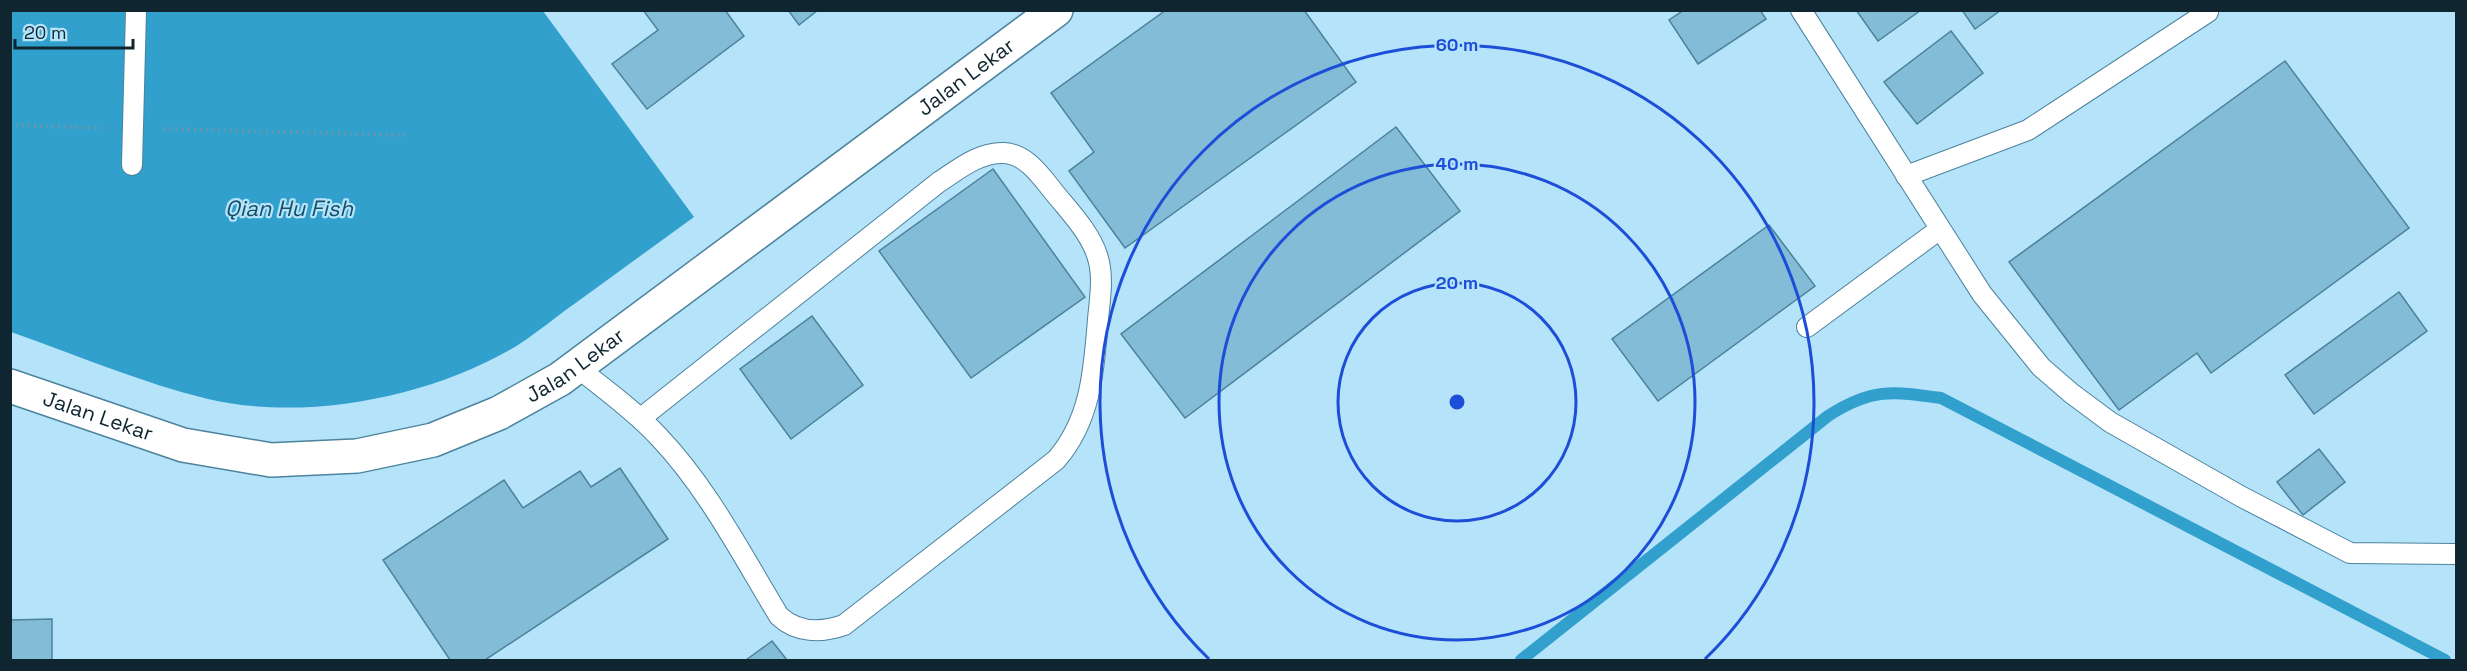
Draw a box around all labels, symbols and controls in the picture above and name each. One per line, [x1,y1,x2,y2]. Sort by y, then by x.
scale bar [15,12,134,50]
text: 20 m [24,21,67,44]
street label: Jalan Lekar [912,32,1020,122]
text: 60 m [1436,33,1478,56]
text: 40 m [1435,152,1479,175]
water label: Qian Hu Fish [225,194,353,222]
text: 20 m [1436,271,1478,294]
street label: Jalan Lekar [521,322,630,408]
street label: Jalan Lekar [40,384,157,447]
centre of rings [1447,392,1467,412]

